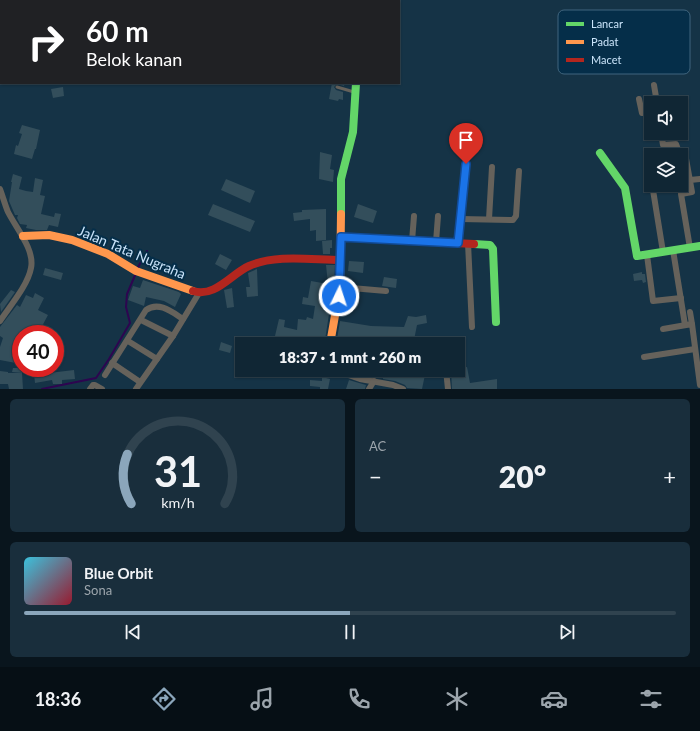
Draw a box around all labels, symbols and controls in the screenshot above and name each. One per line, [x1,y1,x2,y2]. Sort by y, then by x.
legend [558,10,690,74]
text: 60 m [86,14,149,48]
icon: right [20,16,72,68]
text: Lancar [591,17,623,30]
text: Padat [591,35,618,48]
text: Belok kanan [86,48,182,70]
text: Macet [591,53,621,66]
map controls [644,96,688,192]
button: sound [644,96,688,140]
pin [449,123,483,164]
icon: arrive [455,129,477,151]
button: layers [644,148,688,192]
street label: Jalan Tata Nugraha [76,222,188,282]
position arrow [318,275,360,317]
speed limit sign: 40 [12,325,64,377]
text: 18:37 · 1 mnt · 260 m [279,348,421,366]
text: AC [369,438,386,454]
text: 31 [153,445,202,495]
text: 20° [499,458,546,494]
text: − [369,463,382,490]
text: + [663,463,676,490]
text: km/h [161,493,194,510]
text: Blue Orbit [84,564,153,582]
text: Sona [84,582,112,598]
icon: previous [122,621,144,643]
icon: pause [339,621,361,643]
icon: next [556,621,578,643]
icon: directions [150,685,178,713]
icon: music [248,685,276,713]
icon: phone [345,685,373,713]
icon: climate [443,685,471,713]
icon: car [540,685,568,713]
icon: filters [637,685,665,713]
text: 18:36 [35,688,81,710]

